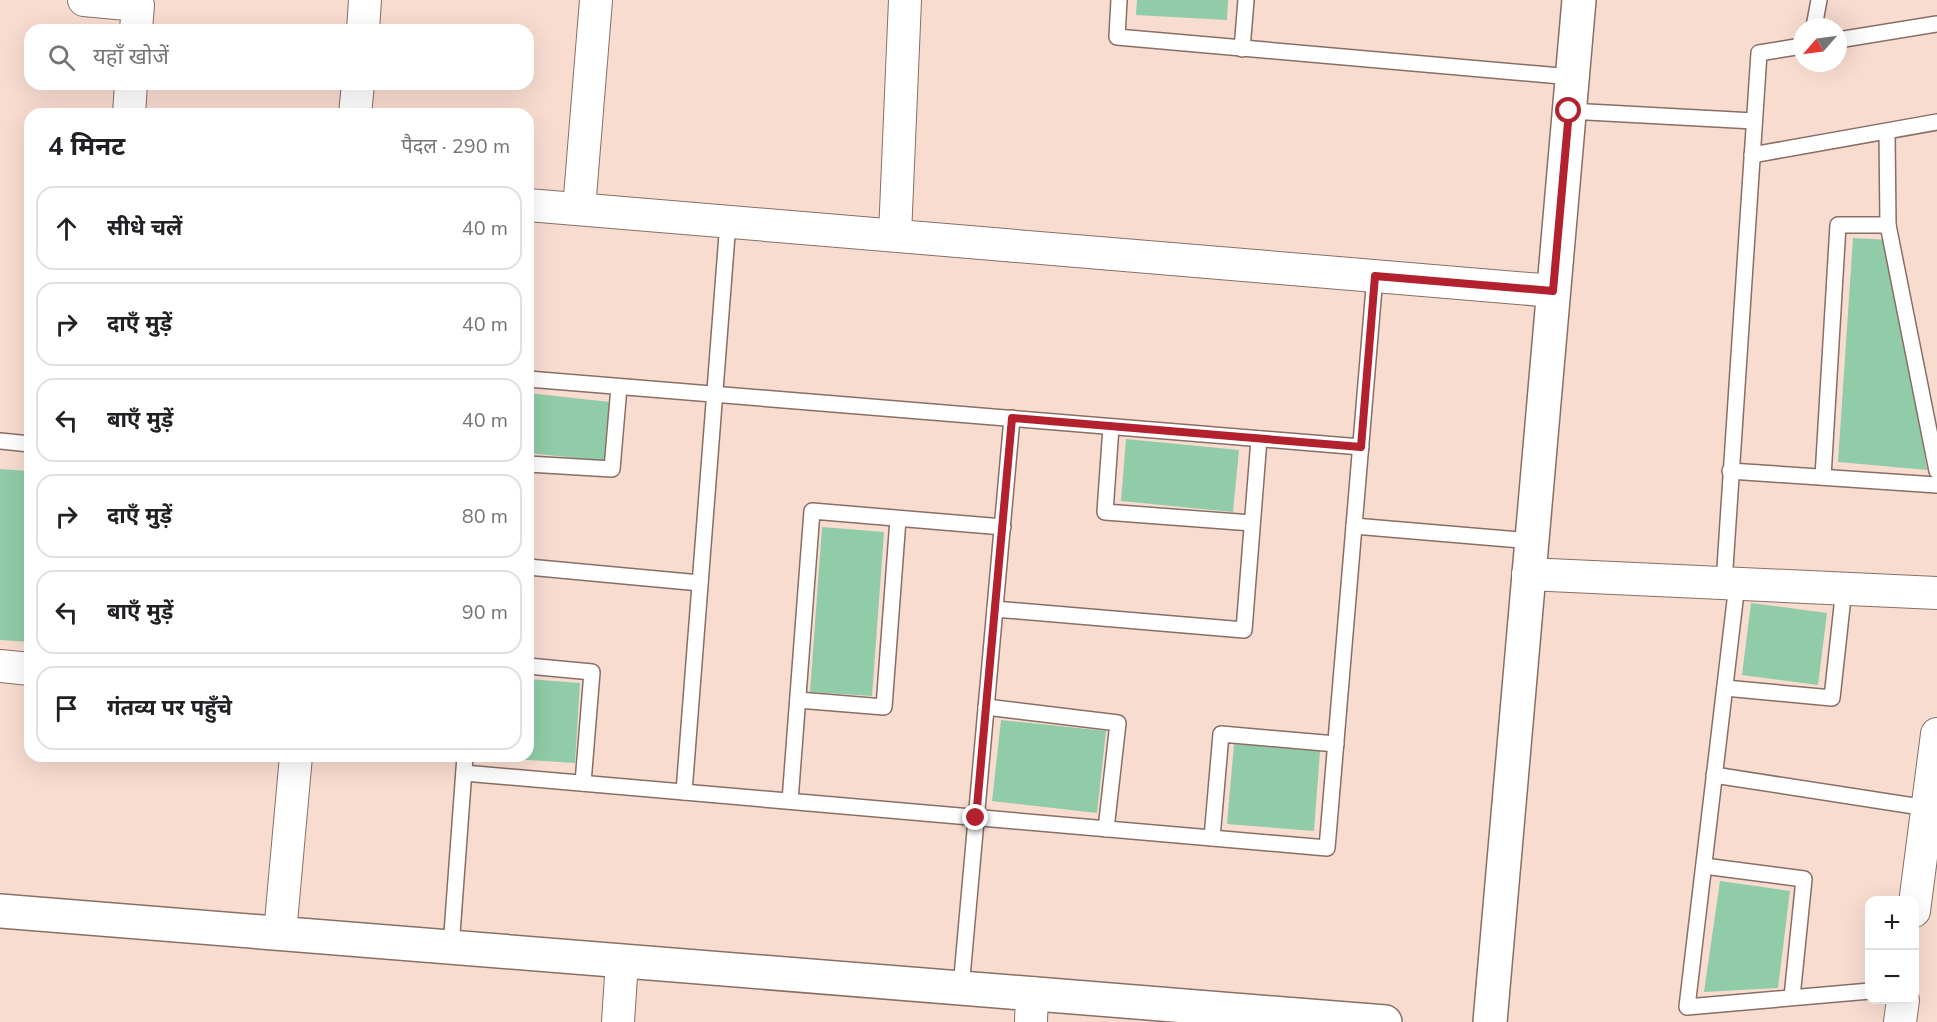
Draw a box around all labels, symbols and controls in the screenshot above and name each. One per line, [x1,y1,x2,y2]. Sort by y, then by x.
north arrow [1793,18,1847,72]
search box [24,24,534,90]
icon: search [45,41,78,74]
text: यहाँ खोजें [93,42,169,72]
route start [1555,97,1581,123]
text: 4 मिनट [48,129,125,164]
text: पैदल · 290 m [401,133,510,160]
icon: ahead [50,212,83,245]
text: सीधे चलें [107,213,182,243]
text: 40 m [462,215,508,242]
icon: right [50,308,83,341]
text: दाएँ मुड़ें [107,309,172,339]
text: 40 m [462,311,508,338]
icon: left [50,404,83,437]
text: बाएँ मुड़ें [107,405,173,435]
text: 40 m [462,407,508,434]
icon: right [50,500,83,533]
text: दाएँ मुड़ें [107,501,172,531]
text: 80 m [462,503,508,530]
icon: left [50,596,83,629]
text: बाएँ मुड़ें [107,597,173,627]
text: 90 m [462,599,508,626]
icon: arrive [50,692,83,725]
text: गंतव्य पर पहुँचे [107,693,232,723]
route end [962,804,988,830]
map controls [1865,896,1919,1004]
button: + [1865,896,1919,950]
button: − [1865,950,1919,1004]

